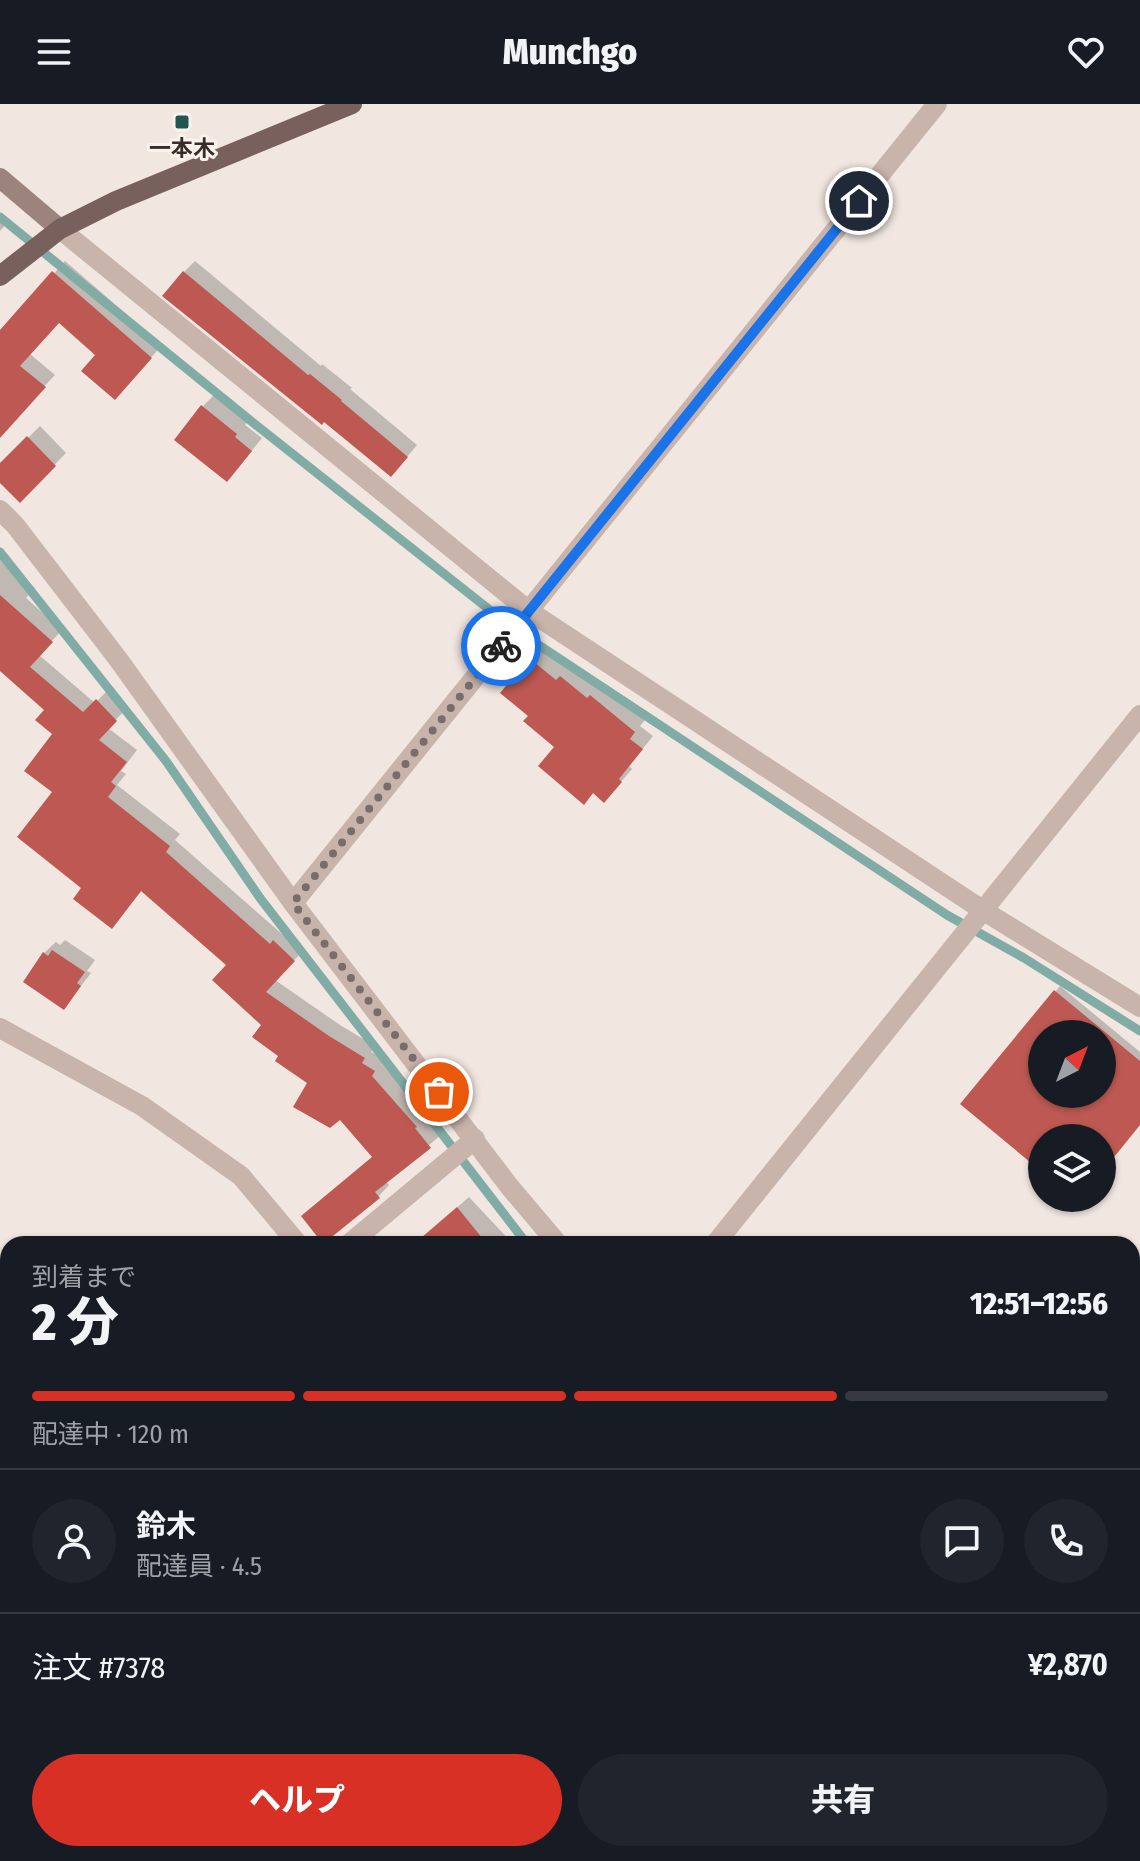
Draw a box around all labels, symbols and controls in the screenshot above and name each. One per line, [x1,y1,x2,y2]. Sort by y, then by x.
icon: menu [32,30,76,74]
text: Munchgo [503,30,637,74]
icon: heart [1064,30,1108,74]
marker: 一本木 [173,113,191,131]
place label: 一本木 [149,135,215,162]
pin [825,167,893,235]
icon: home [837,179,881,223]
courier [461,606,541,686]
icon: bike [479,624,523,668]
north arrow [1028,1020,1116,1108]
map controls [1028,1020,1116,1212]
pin [405,1058,473,1126]
icon: bag [417,1070,461,1114]
button: layers [1028,1124,1116,1212]
text: 到着まで [32,1262,136,1293]
text: 12:51–12:56 [970,1286,1108,1322]
text: 2 分 [32,1291,119,1354]
text: 配達中 · 120 m [32,1419,189,1450]
button: person [32,1499,116,1583]
button: chat [920,1499,1004,1583]
button: phone [1024,1499,1108,1583]
text: 鈴木 [136,1508,196,1544]
text: 配達員 · 4.5 [136,1551,262,1582]
text: ¥2,870 [1028,1647,1108,1683]
text: 注文 #7378 [32,1650,165,1686]
button: ヘルプ [32,1754,562,1846]
button: 共有 [578,1754,1108,1846]

